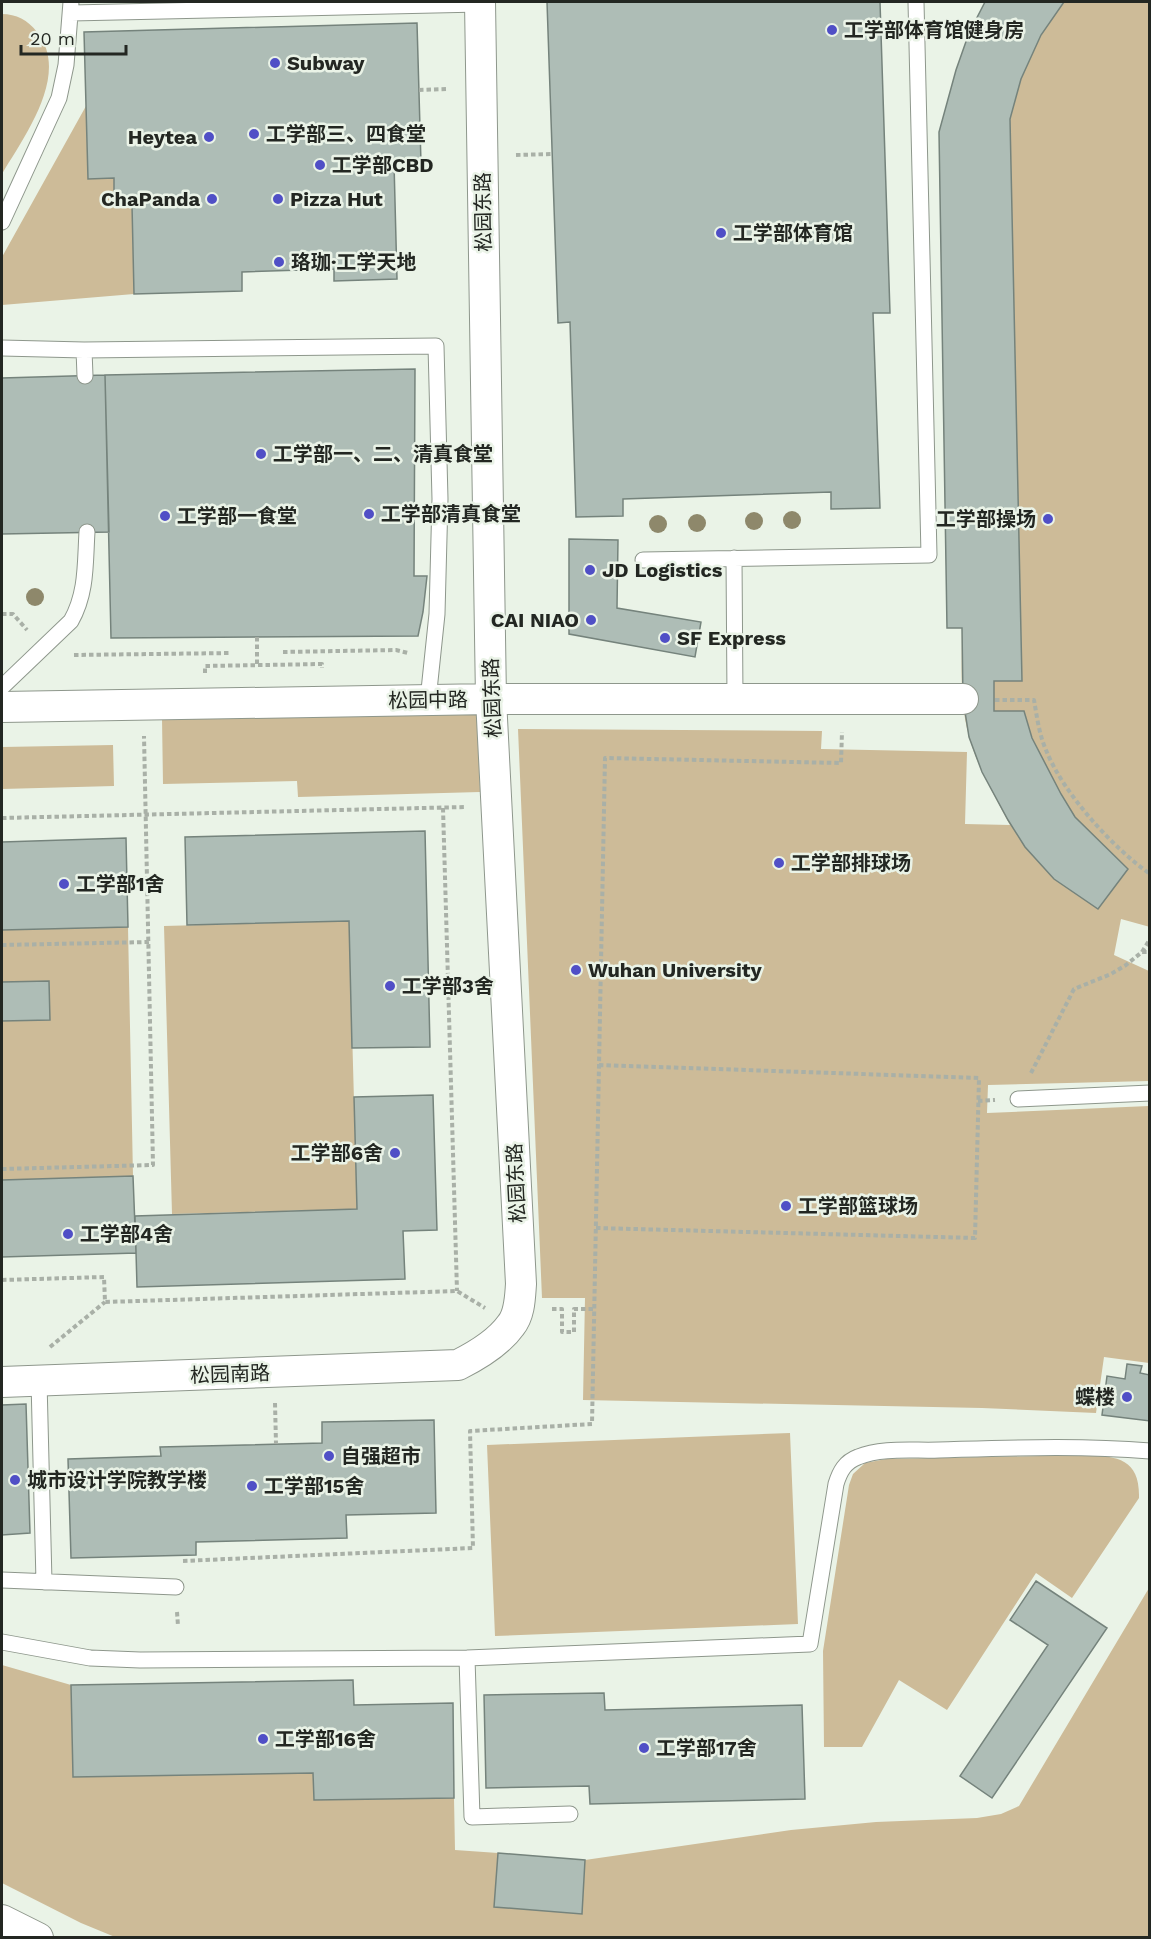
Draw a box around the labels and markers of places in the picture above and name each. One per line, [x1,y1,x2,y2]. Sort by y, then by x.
place label: 工学部体育馆健身房 [844,18,1024,42]
marker: 工学部体育馆健身房 [825,23,839,37]
place label: Subway [287,51,365,75]
marker: Subway [268,56,282,70]
place label: 工学部三、四食堂 [266,122,426,146]
place label: Heytea [128,125,197,149]
marker: 工学部三、四食堂 [247,127,261,141]
marker: Heytea [202,130,216,144]
place label: 工学部CBD [332,153,434,177]
marker: 工学部CBD [313,158,327,172]
place label: ChaPanda [101,187,200,211]
place label: Pizza Hut [290,187,383,211]
marker: ChaPanda [205,192,219,206]
marker: Pizza Hut [271,192,285,206]
place label: 工学部体育馆 [733,221,853,245]
marker: 工学部体育馆 [714,226,728,240]
place label: 珞珈·工学天地 [291,250,416,274]
marker: 珞珈·工学天地 [272,255,286,269]
place label: 工学部一、二、清真食堂 [273,442,493,466]
marker: 工学部一、二、清真食堂 [254,447,268,461]
place label: 工学部清真食堂 [381,502,521,526]
place label: 工学部一食堂 [177,504,297,528]
marker: 工学部清真食堂 [362,507,376,521]
place label: 工学部操场 [936,507,1036,531]
marker: 工学部一食堂 [158,509,172,523]
marker: 工学部操场 [1041,512,1055,526]
place label: JD Logistics [602,558,723,582]
marker: JD Logistics [583,563,597,577]
place label: CAI NIAO [491,608,579,632]
marker: CAI NIAO [584,613,598,627]
place label: SF Express [677,626,786,650]
marker: SF Express [658,631,672,645]
place label: 工学部排球场 [791,851,911,875]
marker: 工学部排球场 [772,856,786,870]
place label: 工学部1舍 [76,872,165,896]
marker: 工学部1舍 [57,877,71,891]
place label: Wuhan University [588,958,763,982]
marker: Wuhan University [569,963,583,977]
place label: 工学部3舍 [402,974,494,998]
marker: 工学部3舍 [383,979,397,993]
place label: 工学部6舍 [291,1141,383,1165]
marker: 工学部6舍 [388,1146,402,1160]
place label: 工学部篮球场 [798,1194,918,1218]
marker: 工学部篮球场 [779,1199,793,1213]
place label: 工学部4舍 [80,1222,173,1246]
marker: 工学部4舍 [61,1227,75,1241]
place label: 蝶楼 [1075,1385,1115,1409]
marker: 蝶楼 [1120,1390,1134,1404]
place label: 自强超市 [341,1444,421,1468]
marker: 自强超市 [322,1449,336,1463]
place label: 城市设计学院教学楼 [27,1468,207,1492]
marker: 城市设计学院教学楼 [8,1473,22,1487]
place label: 工学部15舍 [264,1474,364,1498]
marker: 工学部15舍 [245,1479,259,1493]
place label: 工学部16舍 [275,1727,376,1751]
marker: 工学部16舍 [256,1732,270,1746]
place label: 工学部17舍 [656,1736,757,1760]
marker: 工学部17舍 [637,1741,651,1755]

